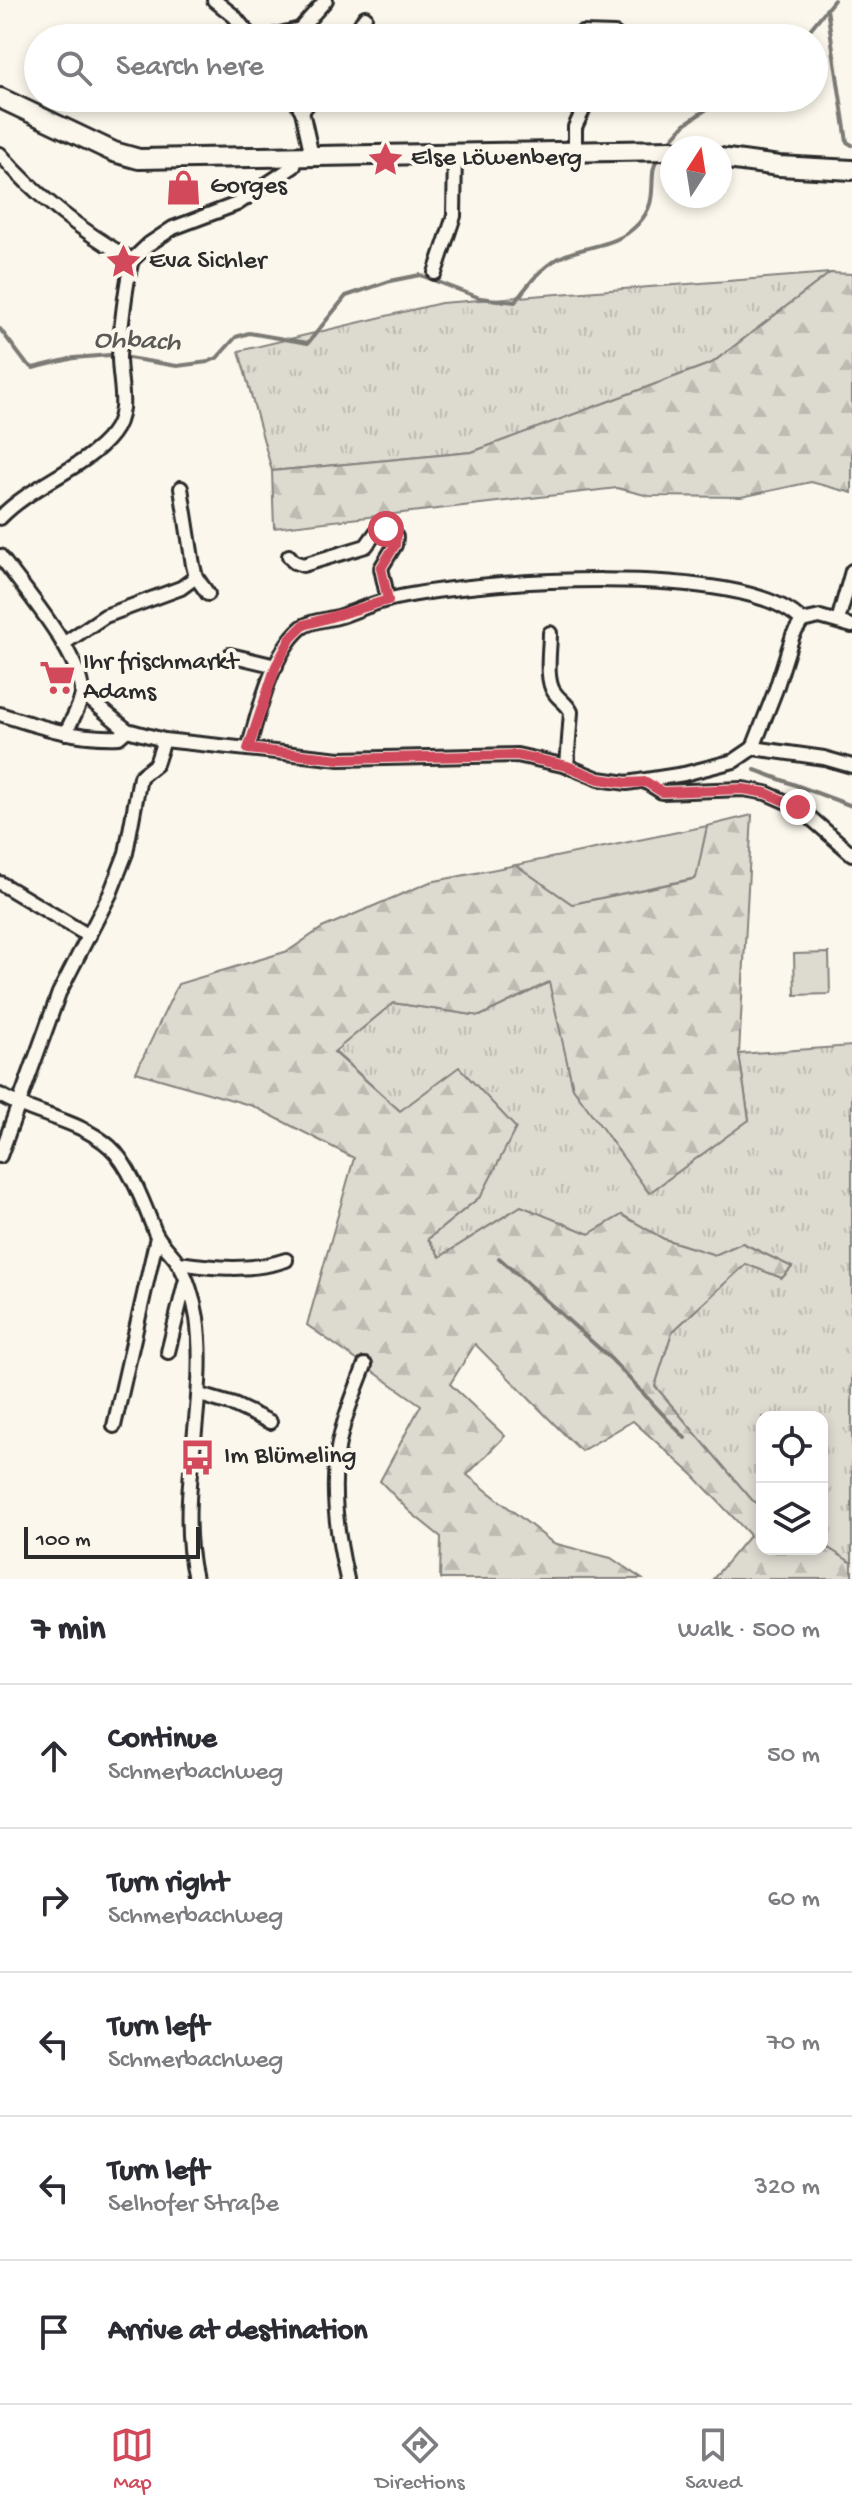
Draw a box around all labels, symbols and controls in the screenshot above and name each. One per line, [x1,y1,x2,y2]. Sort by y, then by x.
search box [24,24,828,112]
icon: search [52,46,96,90]
text: Search here [116,51,264,86]
north arrow [660,136,732,208]
place icon: Else Löwenberg [366,140,404,178]
place label: Else Löwenberg [411,144,582,175]
shop icon: Gorges [165,168,203,206]
place label: Gorges [210,172,288,203]
place icon: Eva Sichler [104,243,142,281]
place label: Eva Sichler [149,247,269,278]
water label: Ohbach [93,324,182,360]
route start [368,511,404,547]
place label: Ihr frischmarkt Adams [83,648,240,709]
supermarket icon: Ihr frischmarkt Adams [38,659,76,697]
route end [780,789,816,825]
map controls [756,1411,828,1555]
button: locate [756,1411,828,1483]
bus stop icon: Im Blümeling [179,1438,217,1476]
place label: Im Blümeling [224,1442,356,1473]
button: layers [756,1483,828,1555]
scale bar [24,1523,200,1559]
text: 100 m [36,1528,91,1554]
text: 7 min [32,1611,105,1651]
text: Walk · 500 m [678,1616,820,1647]
text: Continue [108,1723,217,1758]
icon: ahead [32,1734,76,1778]
text: 50 m [767,1741,820,1772]
text: Schmerbachweg [108,1758,283,1789]
text: Turn right [108,1867,228,1902]
icon: right [32,1878,76,1922]
text: 60 m [767,1885,820,1916]
text: Schmerbachweg [108,1902,283,1933]
text: Turn left [108,2011,209,2046]
icon: left [32,2022,76,2066]
text: 70 m [767,2029,820,2060]
text: Schmerbachweg [108,2046,283,2077]
text: Turn left [108,2155,209,2190]
icon: left [32,2166,76,2210]
text: 320 m [754,2173,820,2204]
text: Selhofer Straße [108,2190,279,2221]
icon: arrive [32,2310,76,2354]
text: Arrive at destination [108,2315,368,2350]
tab: Map [110,2423,154,2497]
tab: Directions [375,2423,465,2497]
tab: Saved [685,2423,742,2497]

